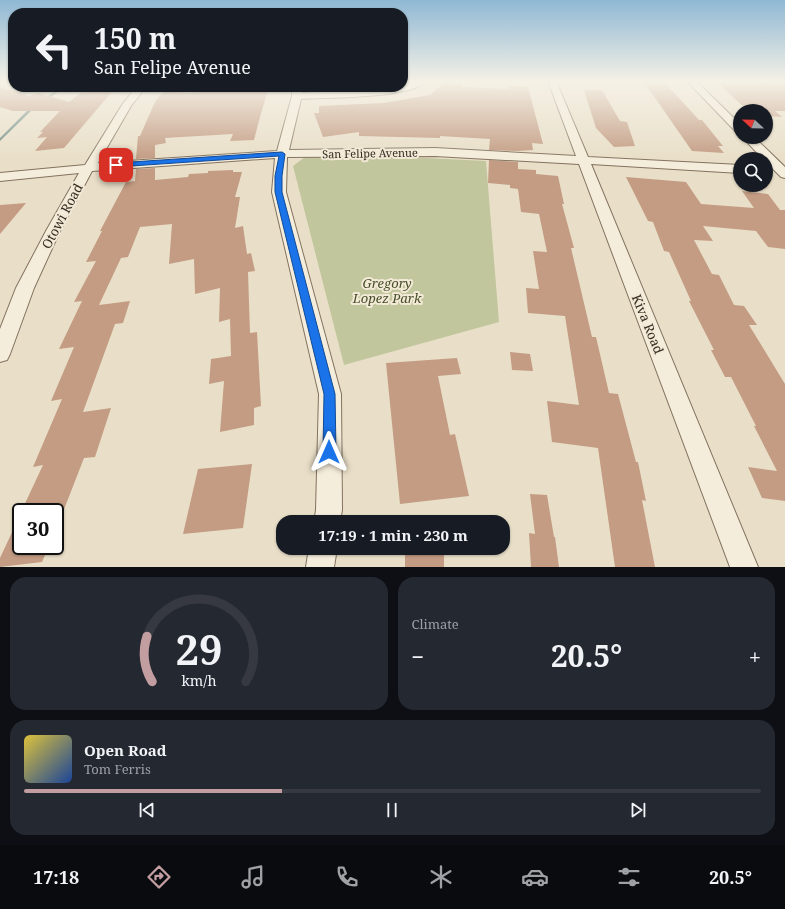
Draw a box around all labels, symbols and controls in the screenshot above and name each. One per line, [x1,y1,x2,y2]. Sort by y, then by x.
text: 150 m [94,19,176,57]
icon: left [28,24,80,76]
text: San Felipe Avenue [94,55,251,79]
north arrow [733,104,773,144]
map controls [733,104,773,192]
street label: San Felipe Avenue [322,145,418,161]
pin [99,148,133,182]
button: search [733,152,773,192]
icon: arrive [105,154,127,176]
street label: Otowi Road [37,180,87,252]
park label: Gregory Lopez Park [352,274,422,307]
street label: Kiva Road [628,292,668,357]
position arrow [308,431,350,473]
speed limit sign: 30 [12,503,64,555]
text: 17:19 · 1 min · 230 m [318,525,468,545]
text: Climate [412,615,459,633]
text: 29 [175,620,222,676]
text: 20.5° [551,635,622,676]
text: − [412,641,424,671]
text: + [749,641,761,671]
text: km/h [181,670,216,689]
text: Open Road [84,740,167,760]
text: Tom Ferris [84,760,151,778]
icon: previous [136,799,158,821]
icon: pause [381,799,403,821]
icon: next [627,799,649,821]
icon: directions [145,863,173,891]
icon: music [239,863,267,891]
icon: phone [333,863,361,891]
icon: climate [427,863,455,891]
icon: car [521,863,549,891]
icon: filters [615,863,643,891]
text: 17:18 [33,865,79,889]
text: 20.5° [709,865,752,889]

